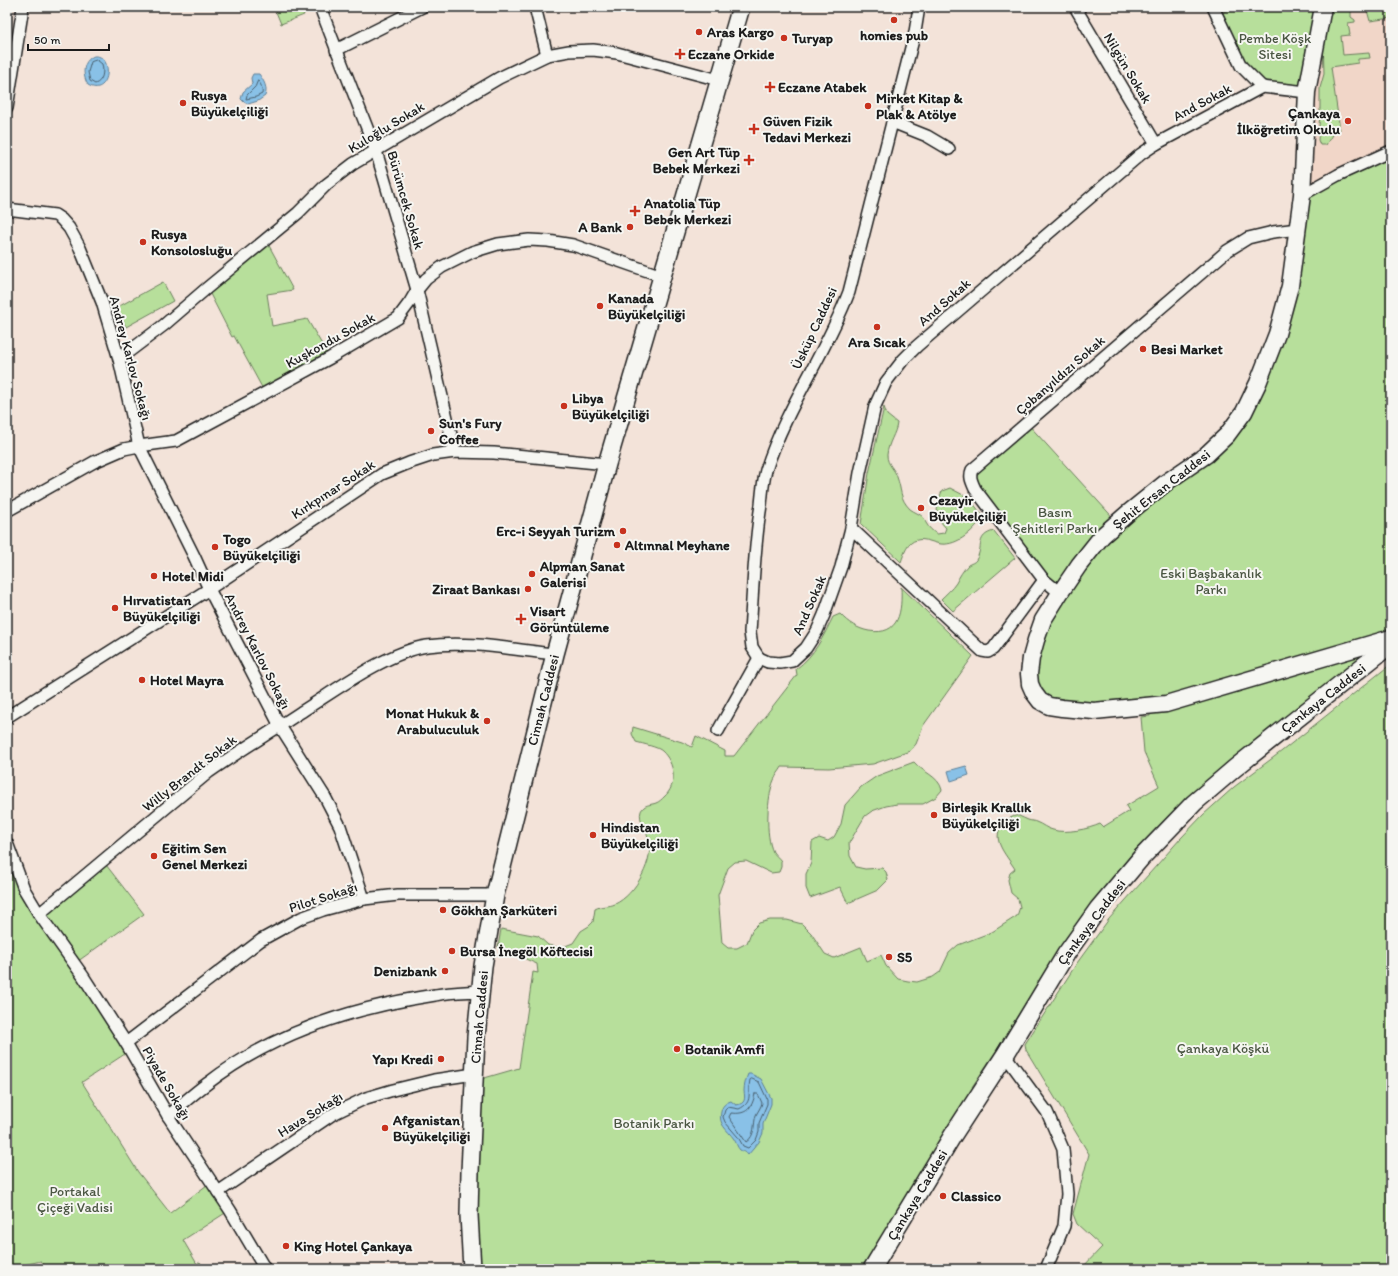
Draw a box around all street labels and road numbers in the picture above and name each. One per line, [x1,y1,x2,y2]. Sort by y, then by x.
street label: Nilgün Sokak [1100,30,1155,107]
street label: And Sokak [1170,80,1235,125]
street label: Kuloğlu Sokak [345,98,428,157]
street label: Bürümcek Sokak [383,149,428,252]
street label: And Sokak [915,275,975,330]
street label: Üsküp Caddesi [788,284,841,372]
street label: Andrey Karlov Sokağı [106,294,155,422]
street label: Kuşkondu Sokak [283,309,378,372]
street label: Çobanyıldızı Sokak [1012,332,1108,419]
street label: Şehit Ersan Caddesi [1109,446,1214,533]
street label: Kırkpınar Sokak [288,456,379,523]
street label: And Sokak [789,572,831,638]
street label: Andrey Karlov Sokağı [221,590,294,712]
street label: Cinnah Caddesi [524,653,563,748]
street label: Çankaya Caddesi [1277,660,1369,737]
street label: Willy Brandt Sokak [139,731,240,816]
street label: Çankaya Caddesi [1054,876,1129,969]
street label: Pilot Sokağı [287,878,360,917]
street label: Cinnah Caddesi [467,970,492,1064]
street label: Piyade Sokağı [139,1043,195,1123]
street label: Hava Sokağı [275,1088,346,1141]
street label: Çankaya Caddesi [884,1147,951,1244]

